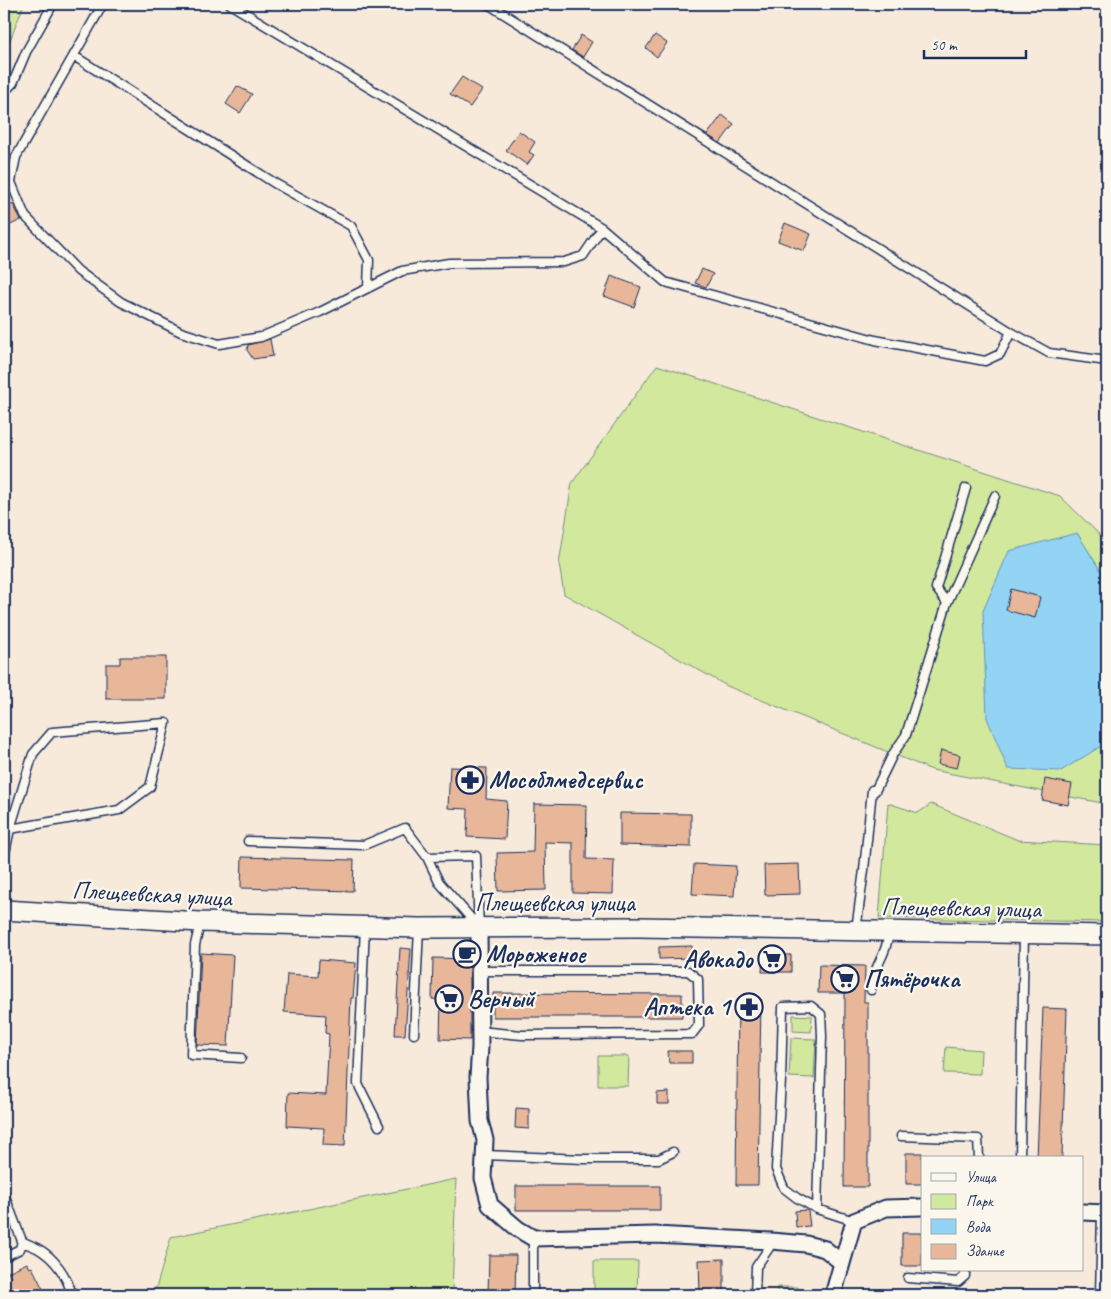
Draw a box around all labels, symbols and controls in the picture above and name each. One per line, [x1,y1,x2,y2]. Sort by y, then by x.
scale bar [924,28,1026,60]
text: 50 m [931,36,958,55]
place label: Мособлмедсервис [489,764,644,796]
pharmacy icon: Мособлмедсервис [455,765,485,795]
street label: Плещеевская улица [71,874,235,914]
street label: Плещеевская улица [475,887,637,919]
street label: Плещеевская улица [881,891,1043,925]
place label: Мороженое [486,938,587,970]
cafe icon: Мороженое [452,939,482,969]
place label: Авокадо [683,943,754,975]
supermarket icon: Авокадо [757,944,787,974]
place label: Пятёрочка [864,963,962,995]
supermarket icon: Пятёрочка [830,964,860,994]
place label: Верный [468,983,537,1015]
supermarket icon: Верный [434,984,464,1014]
place label: Аптека 1 [643,991,733,1023]
pharmacy icon: Аптека 1 [734,992,764,1022]
legend [921,1156,1084,1272]
text: Улица [966,1168,997,1187]
text: Парк [966,1192,994,1211]
text: Вода [966,1218,991,1237]
text: Здание [966,1242,1005,1261]

